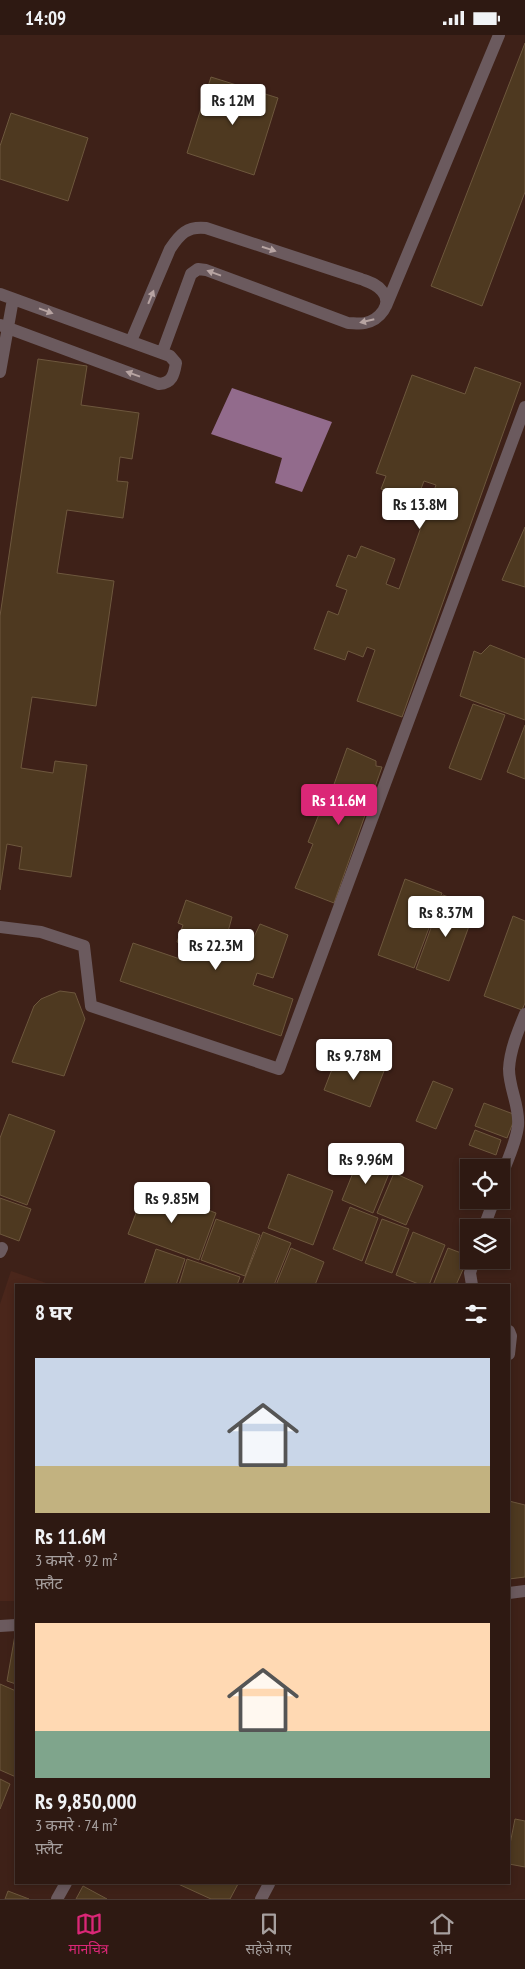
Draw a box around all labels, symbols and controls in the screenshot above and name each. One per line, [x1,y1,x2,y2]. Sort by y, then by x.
text: 14:09 [25,6,66,30]
pin: Rs 12M [192,83,274,126]
text: Rs 12M [212,90,254,110]
one-way arrow [261,246,276,253]
one-way arrow [206,269,221,277]
one-way arrow [147,289,155,304]
one-way arrow [39,307,54,315]
one-way arrow [360,317,375,325]
one-way arrow [126,370,141,377]
pin: Rs 13.8M [368,487,472,530]
text: Rs 13.8M [393,494,447,514]
pin: Rs 11.6M [287,783,391,826]
text: Rs 11.6M [312,790,366,810]
pin: Rs 8.37M [394,895,498,938]
text: Rs 8.37M [419,902,473,922]
pin: Rs 22.3M [164,929,268,971]
text: Rs 22.3M [189,935,243,955]
pin: Rs 9.78M [302,1039,406,1081]
text: Rs 9.78M [327,1045,381,1065]
pin: Rs 9.96M [314,1143,418,1185]
text: Rs 9.96M [339,1149,393,1169]
map controls [460,1159,510,1269]
button: locate [460,1159,510,1209]
pin: Rs 9.85M [120,1181,224,1224]
text: Rs 9.85M [145,1188,199,1208]
button: layers [460,1219,510,1269]
text: 8 घर [35,1299,72,1326]
icon: filters [462,1300,490,1328]
icon: home [218,1390,308,1480]
text: Rs 11.6M [35,1523,106,1550]
text: 3 कमरे · 92 m² [35,1550,118,1570]
text: फ़्लैट [35,1573,63,1593]
icon: home [218,1655,308,1745]
text: Rs 9,850,000 [35,1788,137,1815]
text: 3 कमरे · 74 m² [35,1815,118,1835]
text: फ़्लैट [35,1838,63,1858]
tab: मानचित्र [69,1910,109,1960]
tab: सहेजे गए [246,1910,291,1960]
tab: होम [428,1910,456,1960]

